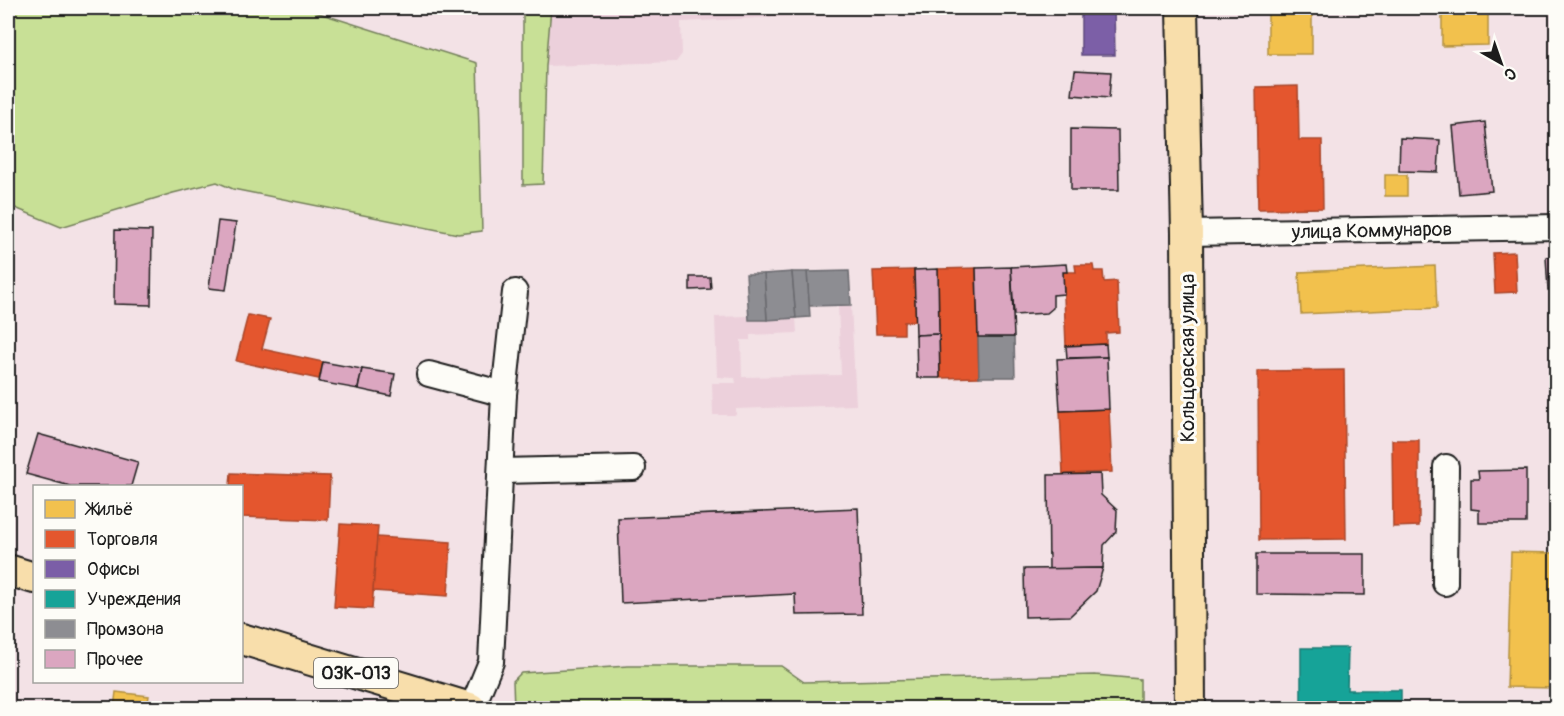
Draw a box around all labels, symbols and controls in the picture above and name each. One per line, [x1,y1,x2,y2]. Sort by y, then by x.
north arrow [1471,33,1531,93]
text: С [1500,63,1520,85]
street label: улица Коммунаров [1291,217,1453,244]
street label: Кольцовская улица [1175,274,1200,442]
legend [33,485,243,683]
text: Жильё [84,498,133,521]
text: Торговля [87,528,158,551]
text: Офисы [87,558,140,581]
text: Учреждения [87,588,181,611]
text: Промзона [87,618,164,641]
text: Прочее [87,648,143,671]
road number: 03К-013 [314,658,398,688]

